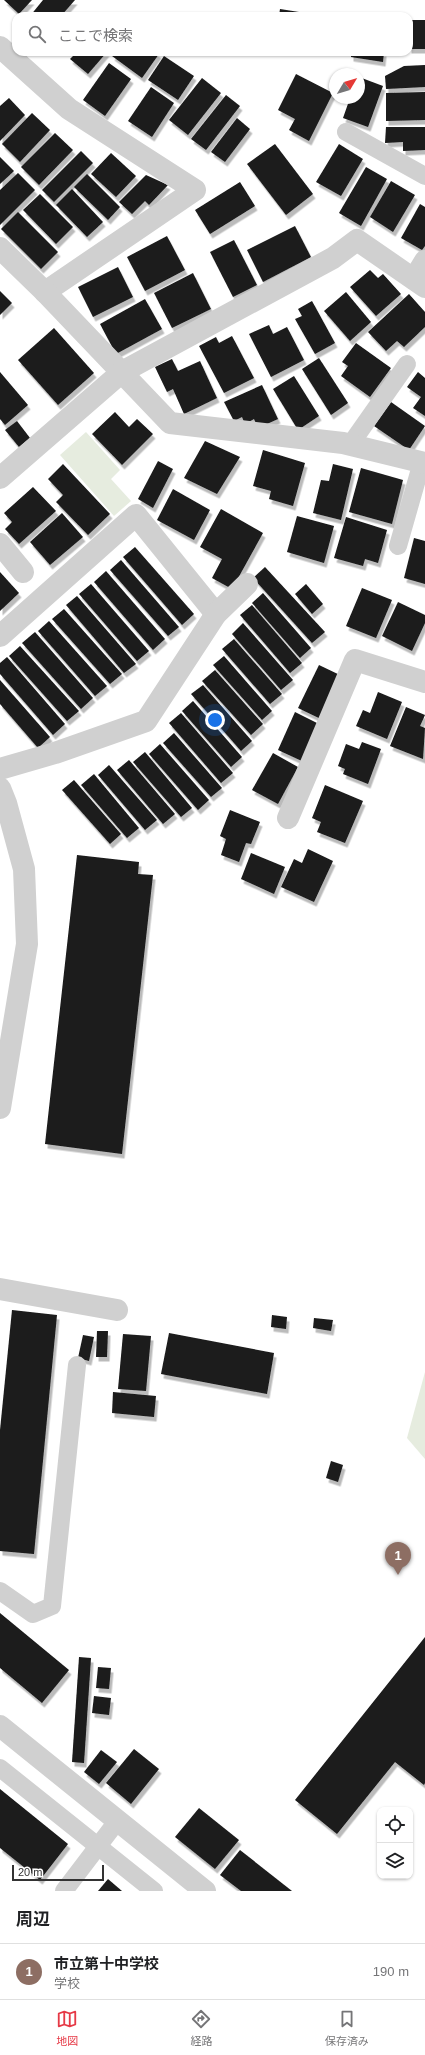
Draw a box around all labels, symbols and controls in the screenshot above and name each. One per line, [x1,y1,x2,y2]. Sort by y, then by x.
search box [12,12,413,56]
icon: search [26,23,48,45]
text: ここで検索 [58,27,133,44]
north arrow [329,68,365,104]
your location [205,710,225,730]
pin: 1 [385,1542,411,1575]
map controls [377,1807,413,1879]
button: locate [377,1807,413,1843]
button: layers [377,1843,413,1879]
scale bar [12,1863,104,1882]
text: 20 m [18,1866,42,1878]
text: 周辺 [16,1910,50,1929]
text: 市立第十中学校 [54,1955,159,1972]
text: 1 [25,1964,33,1979]
text: 190 m [373,1964,409,1979]
text: 学校 [54,1976,80,1991]
tab: 地図 [56,2008,78,2048]
tab: 経路 [190,2008,212,2048]
tab: 保存済み [325,2008,369,2048]

